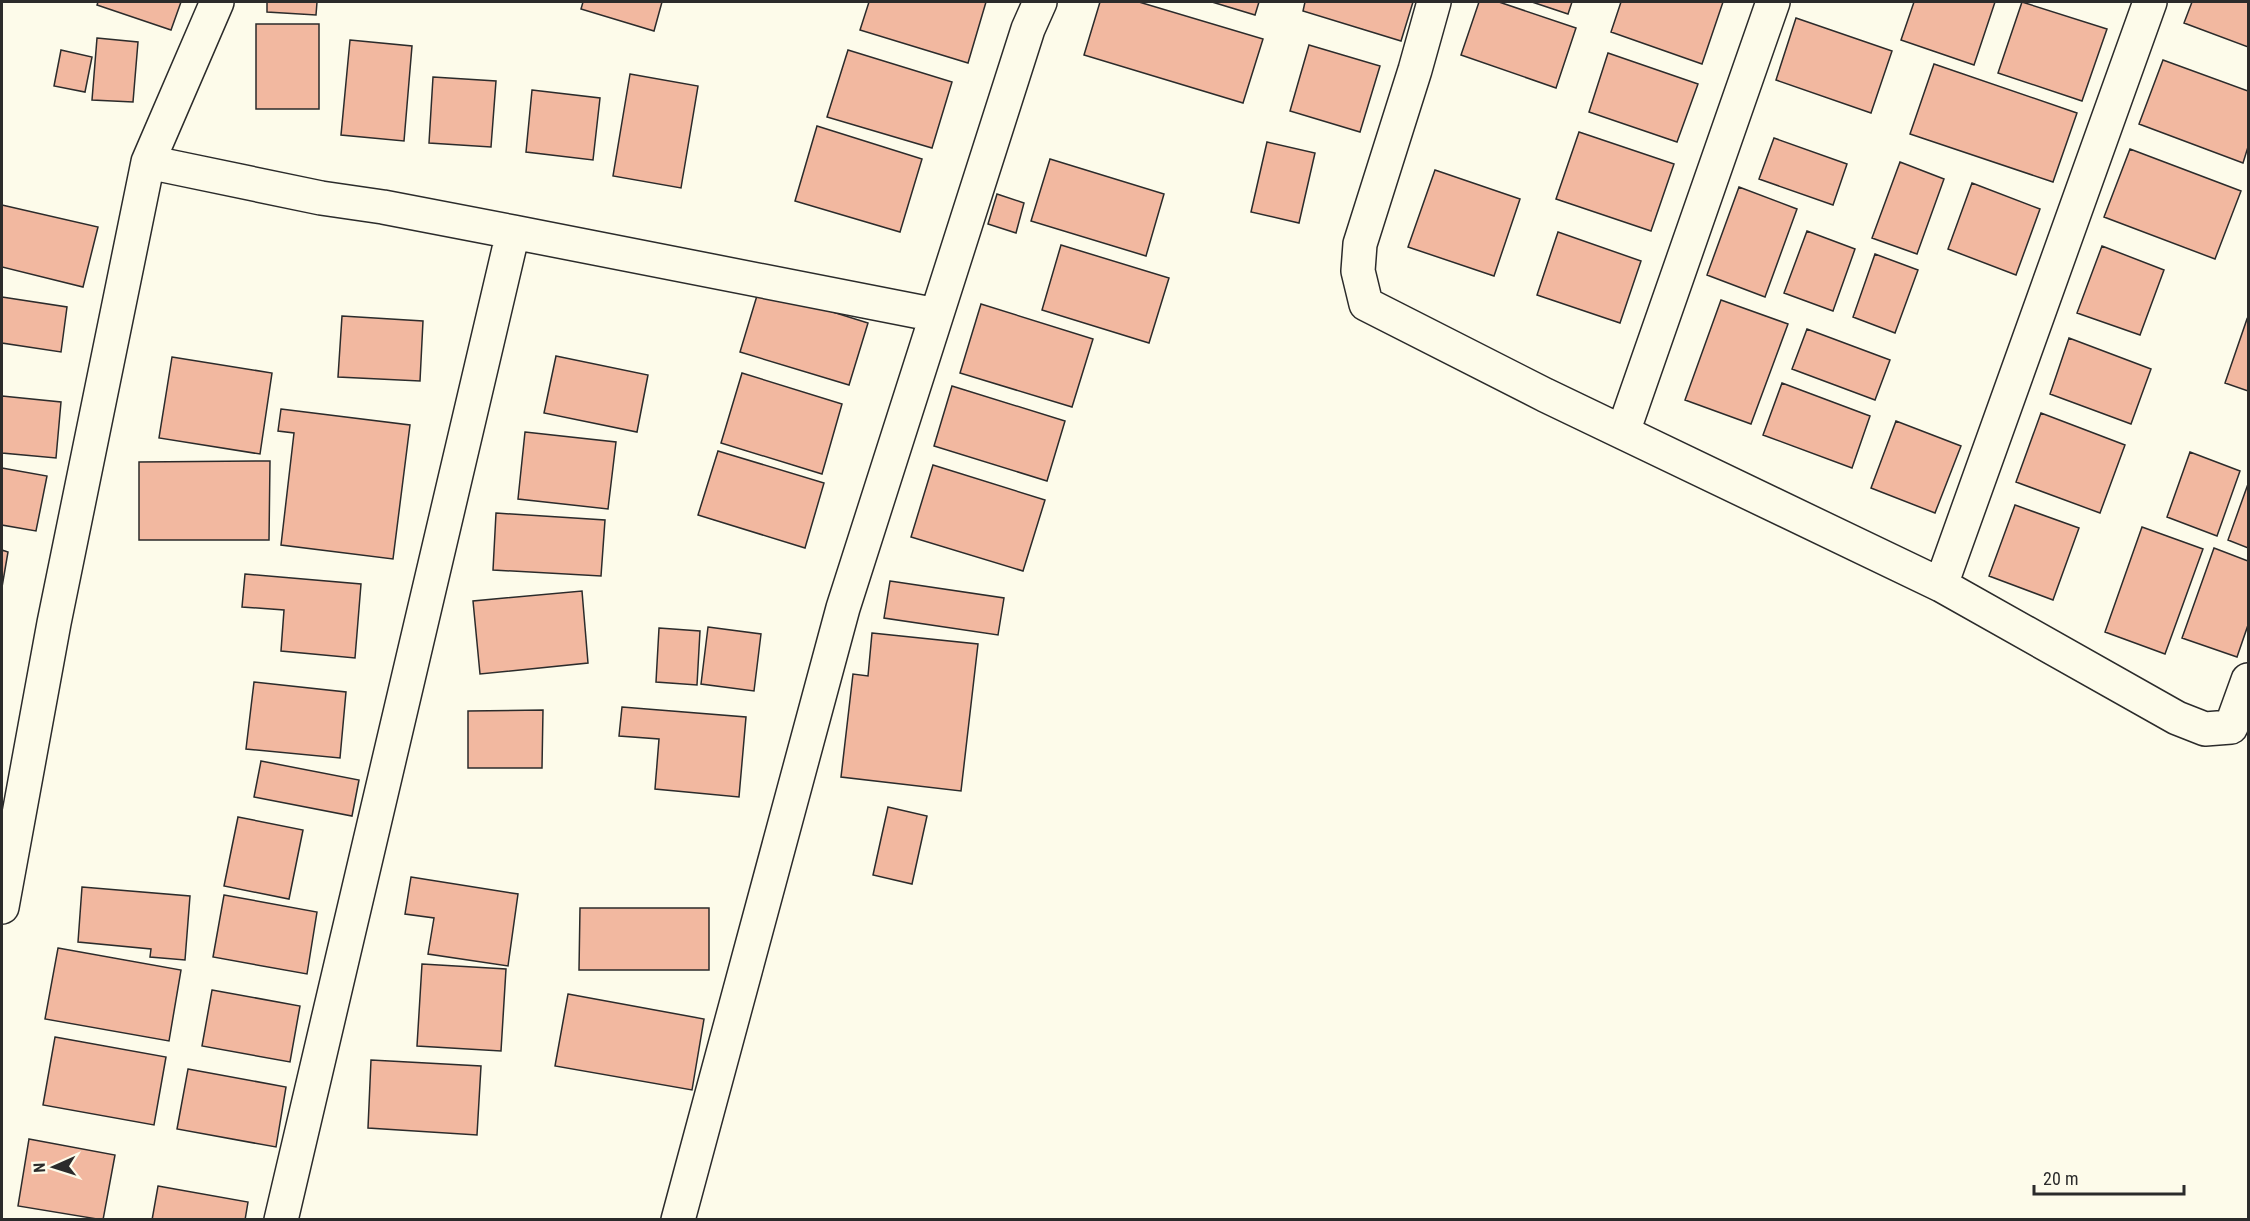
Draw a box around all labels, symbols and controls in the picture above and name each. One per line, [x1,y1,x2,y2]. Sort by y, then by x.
north arrow [24,1137,84,1197]
scale bar [2034,1158,2184,1196]
text: N [30,1162,49,1173]
text: 20 m [2043,1168,2078,1189]

